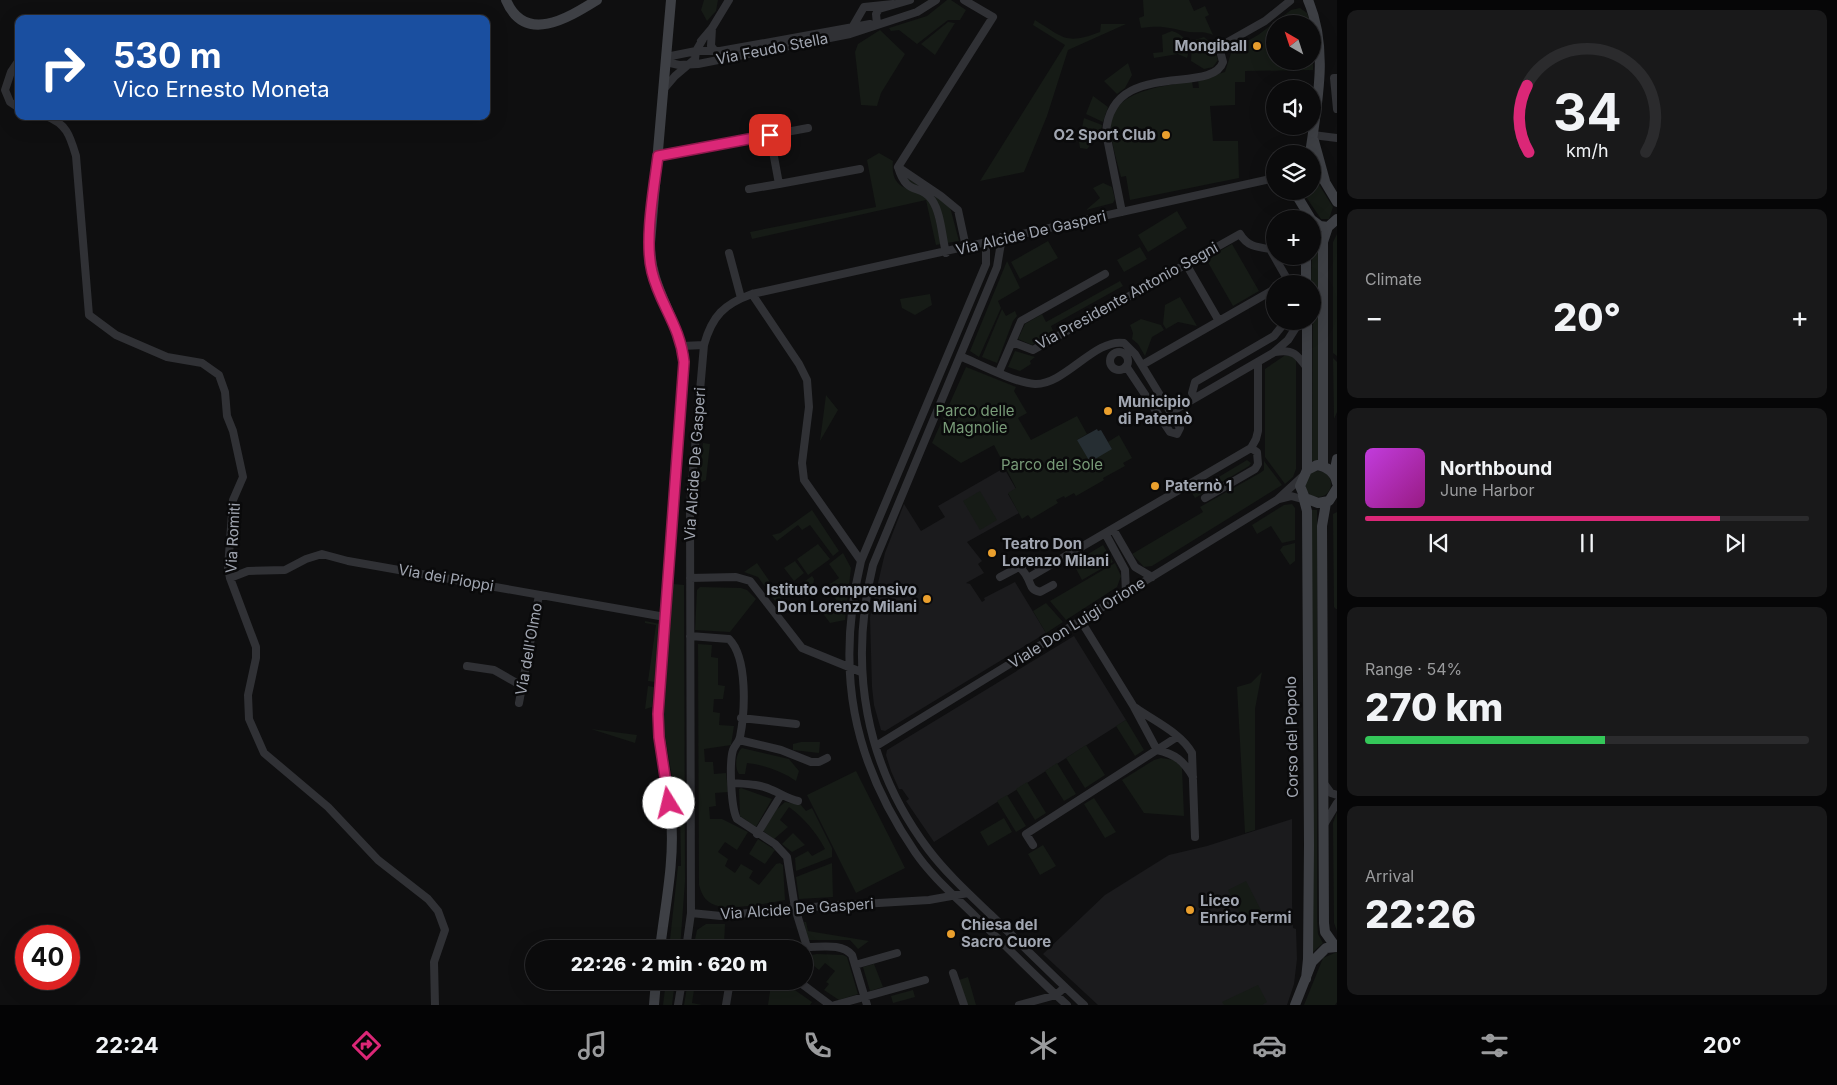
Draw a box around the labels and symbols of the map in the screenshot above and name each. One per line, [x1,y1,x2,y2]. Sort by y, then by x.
north arrow [1266,15,1321,70]
street label: Via Feudo Stella [714,28,830,69]
place label: Mongiball [1175,36,1247,55]
marker: Mongiball [1251,40,1263,52]
pin [749,114,791,156]
place label: O2 Sport Club [1054,125,1156,144]
marker: O2 Sport Club [1160,129,1172,141]
street label: Via Alcide De Gasperi [954,206,1108,259]
street label: Via Presidente Antonio Segni [1032,238,1221,354]
street label: Via Alcide De Gasperi [680,387,709,541]
place label: Municipio di Paternò [1118,392,1192,428]
park label: Parco delle Magnolie [935,401,1015,437]
marker: Municipio di Paternò [1102,405,1114,417]
park label: Parco del Sole [1001,455,1103,474]
place label: Paternò 1 [1165,476,1232,495]
marker: Paternò 1 [1149,480,1161,492]
street label: Via Romiti [221,502,244,574]
place label: Teatro Don Lorenzo Milani [1002,534,1109,570]
marker: Teatro Don Lorenzo Milani [986,547,998,559]
street label: Via dei Pioppi [397,560,495,595]
street label: Viale Don Luigi Orione [1005,573,1149,672]
place label: Istituto comprensivo Don Lorenzo Milani [766,580,917,616]
marker: Istituto comprensivo Don Lorenzo Milani [921,593,933,605]
street label: Via dell'Olmo [511,601,546,697]
street label: Corso del Popolo [1281,676,1302,798]
position arrow [642,776,694,828]
place label: Liceo Enrico Fermi [1200,891,1292,927]
street label: Via Alcide De Gasperi [720,894,874,923]
marker: Liceo Enrico Fermi [1184,904,1196,916]
place label: Chiesa del Sacro Cuore [961,915,1051,951]
speed limit sign: 40 [15,925,80,990]
marker: Chiesa del Sacro Cuore [945,928,957,940]

